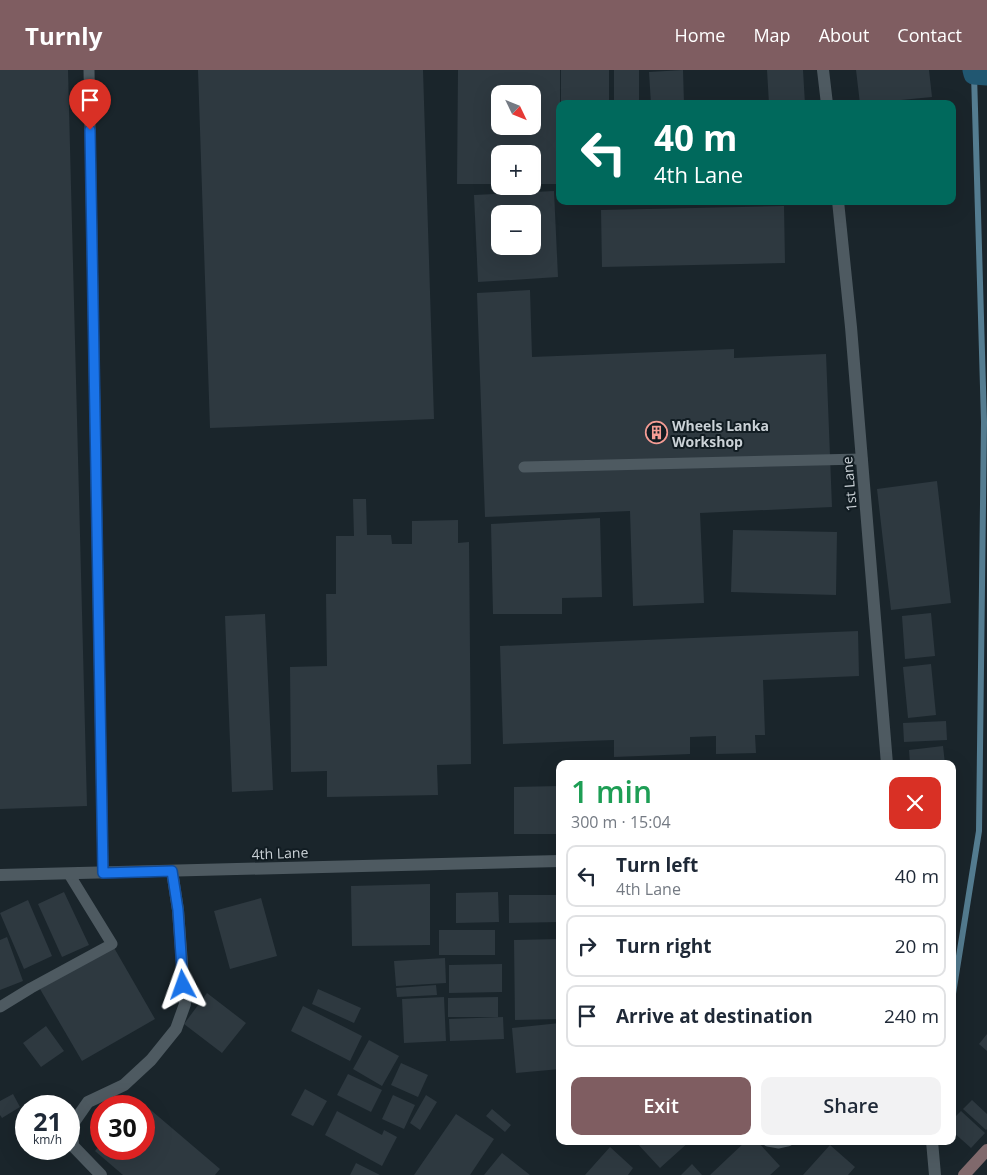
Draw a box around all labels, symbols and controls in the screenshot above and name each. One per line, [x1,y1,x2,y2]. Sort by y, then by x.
text: Turnly [25,19,102,52]
text: Home [675,23,725,47]
text: Map [753,23,791,47]
text: About [819,23,869,47]
text: Contact [897,23,962,47]
pin [69,79,111,130]
north arrow [491,85,541,135]
map controls [491,85,541,255]
icon: arrive [76,86,104,114]
text: 40 m [654,114,737,161]
icon: left [571,120,636,185]
button: + [491,145,541,195]
text: 4th Lane [654,159,743,189]
button: − [491,205,541,255]
place label: Wheels Lanka Workshop [672,416,769,451]
building icon: Wheels Lanka Workshop [644,421,668,445]
street label: 1st Lane [837,456,861,512]
text: 1 min [571,771,652,812]
button: close [889,777,941,829]
text: 300 m · 15:04 [571,811,671,833]
street label: 4th Lane [251,843,309,863]
text: Turn left [616,852,698,878]
icon: left [573,862,601,890]
text: 40 m [895,863,939,889]
text: 4th Lane [616,878,681,900]
icon: right [573,932,601,960]
text: Turn right [616,933,711,959]
text: 20 m [895,933,939,959]
position arrow [156,958,208,1010]
icon: arrive [573,1002,601,1030]
text: Arrive at destination [616,1003,813,1029]
text: 240 m [884,1003,939,1029]
button: Exit [571,1077,751,1135]
button: Share [761,1077,941,1135]
speed limit sign: 30 [90,1095,155,1160]
text: 21 [33,1104,62,1138]
text: km/h [33,1131,62,1148]

